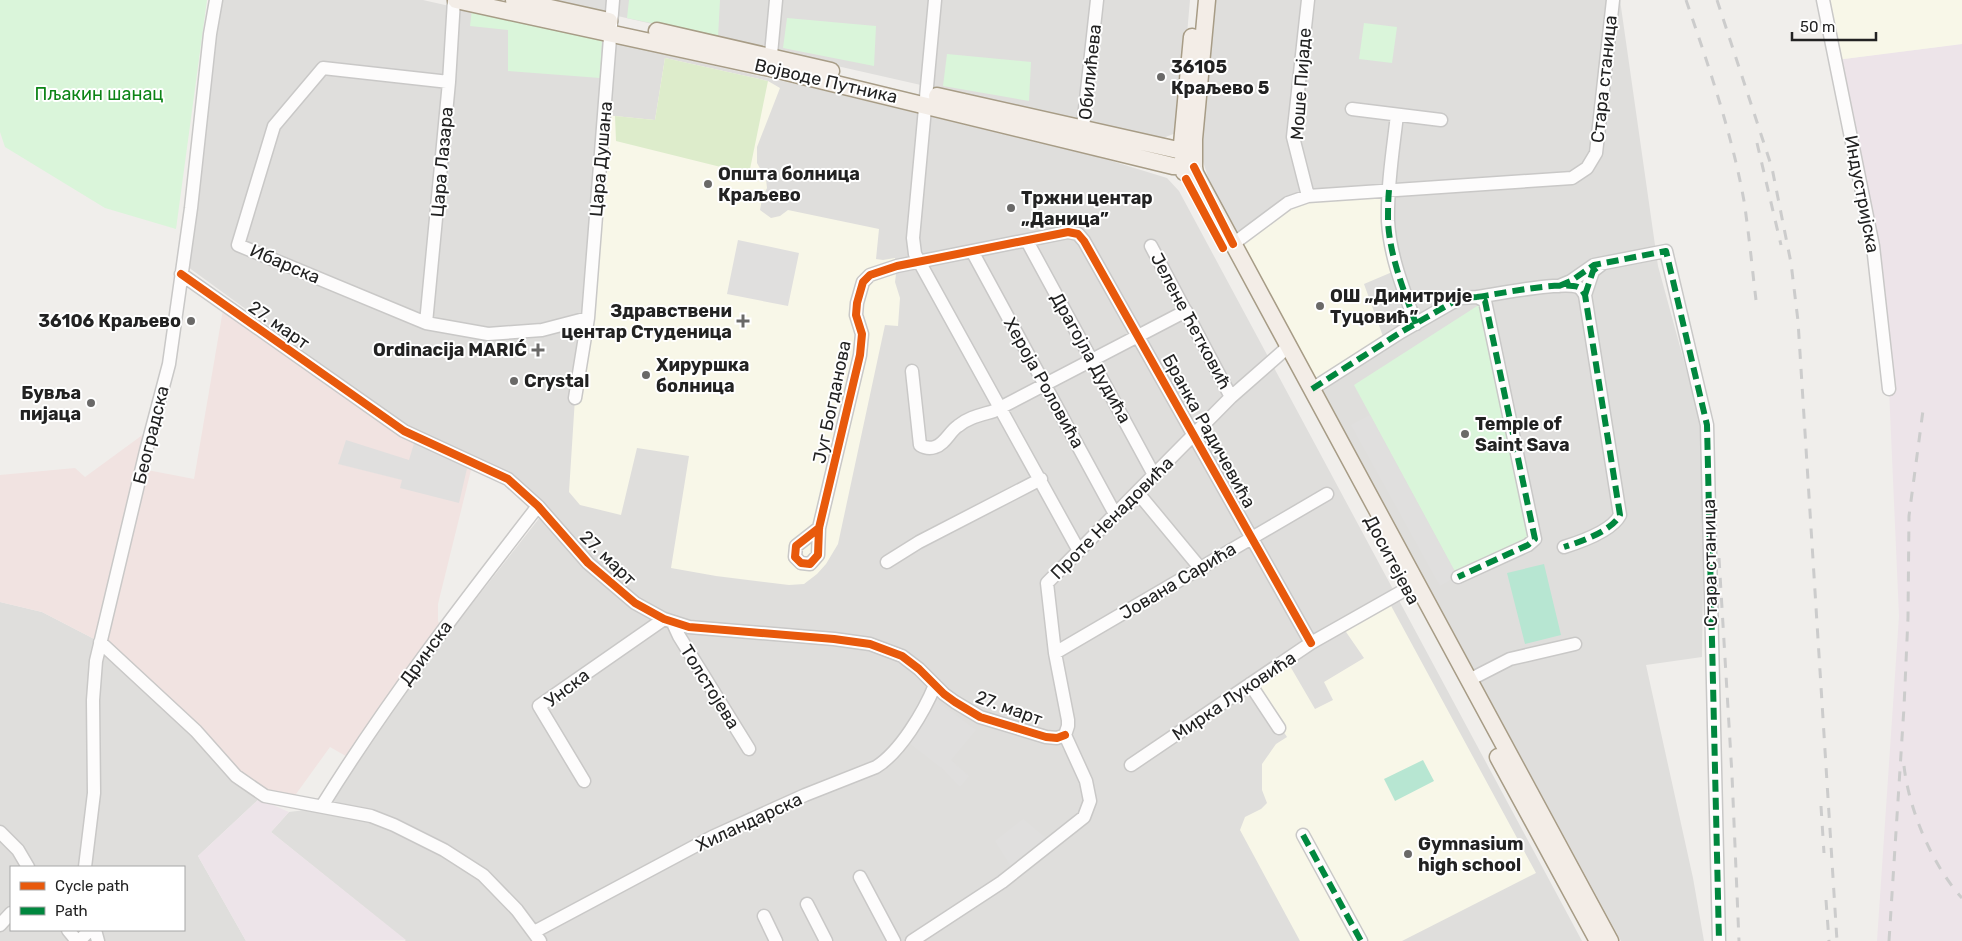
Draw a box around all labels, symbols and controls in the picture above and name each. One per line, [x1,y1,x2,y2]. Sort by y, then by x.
scale bar [1792,10,1876,42]
street label: Стара станица [1586,14,1622,144]
text: 50 m [1800,18,1835,36]
street label: Обилићева [1074,23,1106,121]
street label: Моше Пијаде [1286,27,1316,141]
street label: Војводе Путника [752,54,900,108]
place label: 36105 Краљево 5 [1171,56,1269,99]
marker: 36105 Краљево 5 [1155,71,1167,83]
park label: Пљакин шанац [35,83,163,105]
street label: Цара Душана [585,100,617,218]
street label: Цара Лазара [426,106,458,218]
street label: Индустријска [1840,133,1884,255]
place label: Општа болница Краљево [718,163,860,206]
marker: Општа болница Краљево [702,178,714,190]
place label: Тржни центар „Даница” [1021,187,1153,230]
marker: Тржни центар „Даница” [1005,202,1017,214]
street label: Ибарска [247,239,323,289]
street label: Јелене Ћетковић [1146,249,1236,393]
place label: ОШ „Димитрије Туцовић” [1330,285,1473,328]
street label: Драгојла Дудића [1046,289,1136,427]
street label: 27. март [244,296,314,354]
place label: Здравствени центар Студеница [561,300,732,343]
marker: ОШ „Димитрије Туцовић” [1314,300,1326,312]
place label: 36106 Краљево [38,310,181,332]
marker: Здравствени центар Студеница [736,314,750,328]
street label: Хероја Роловића [999,314,1089,452]
marker: 36106 Краљево [185,315,197,327]
place label: Ordinacija MARIĆ [373,339,527,361]
street label: Југ Богданова [808,339,856,465]
marker: Ordinacija MARIĆ [531,343,545,357]
street label: Бранка Радичевића [1158,350,1260,512]
place label: Хируршка болница [656,354,749,397]
marker: Хируршка болница [640,369,652,381]
place label: Crystal [524,370,589,392]
marker: Crystal [508,375,520,387]
place label: Бувља пијаца [20,382,81,425]
street label: Београдска [128,384,174,486]
marker: Бувља пијаца [85,397,97,409]
place label: Temple of Saint Sava [1475,413,1570,456]
marker: Temple of Saint Sava [1459,428,1471,440]
street label: Проте Ненадовића [1046,452,1178,584]
street label: Стара станица [1698,499,1722,627]
street label: Доситејева [1359,512,1425,608]
street label: 27. март [575,526,641,590]
street label: Јована Сарића [1116,538,1240,624]
street label: Дринска [395,616,457,690]
street label: Толстојева [675,641,745,733]
street label: Мирка Луковића [1168,647,1300,745]
street label: Унска [540,664,594,712]
street label: 27. март [972,686,1046,730]
street label: Хиландарска [692,788,806,856]
place label: Gymnasium high school [1418,833,1524,876]
marker: Gymnasium high school [1402,848,1414,860]
legend [10,866,185,931]
text: Cycle path [55,877,129,895]
text: Path [55,902,88,920]

